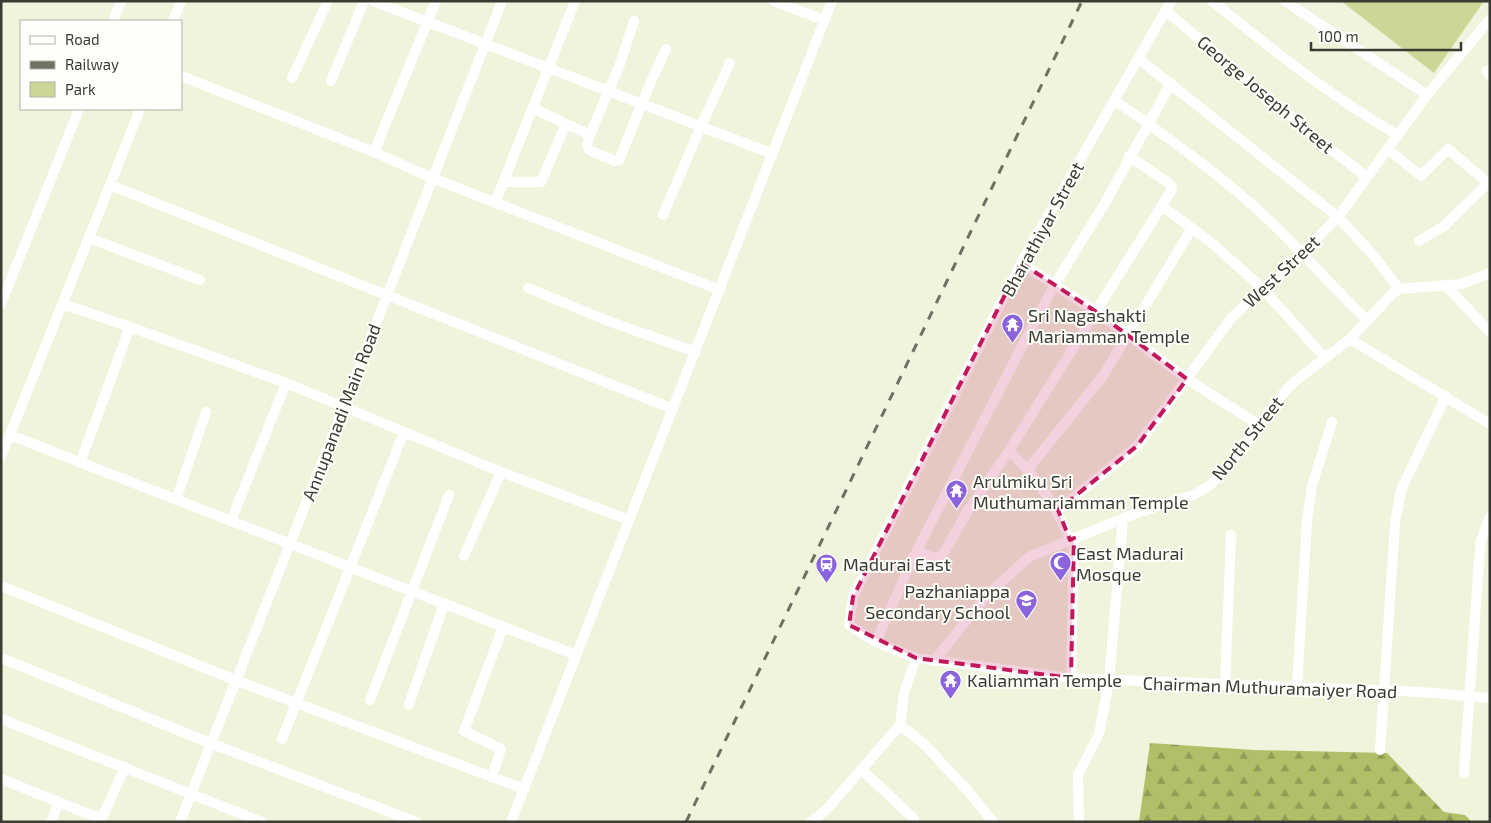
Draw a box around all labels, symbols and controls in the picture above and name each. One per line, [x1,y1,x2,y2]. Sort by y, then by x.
legend [20,20,182,110]
scale bar [1311,20,1461,52]
text: 100 m [1318,27,1359,45]
text: Road [65,30,100,48]
street label: George Joseph Street [1193,30,1339,158]
text: Railway [65,55,119,73]
text: Park [65,80,96,98]
street label: Bharathiyar Street [996,158,1088,300]
street label: West Street [1238,230,1324,312]
place label: Sri Nagashakti Mariamman Temple [1028,304,1190,347]
temple icon: Sri Nagashakti Mariamman Temple [1000,313,1024,344]
street label: Annupanadi Main Road [297,320,385,504]
street label: North Street [1207,392,1288,484]
place label: Arulmiku Sri Muthumariamman Temple [973,470,1189,513]
temple icon: Arulmiku Sri Muthumariamman Temple [945,479,969,510]
place label: East Madurai Mosque [1076,542,1184,585]
mosque icon: East Madurai Mosque [1048,551,1072,582]
station icon: Madurai East [815,552,839,583]
place label: Madurai East [843,553,951,575]
place label: Pazhaniappa Secondary School [865,580,1011,623]
school or university icon: Pazhaniappa Secondary School [1014,589,1038,620]
temple icon: Kaliamman Temple [939,668,963,699]
place label: Kaliamman Temple [967,669,1122,691]
street label: Chairman Muthuramaiyer Road [1142,672,1398,702]

